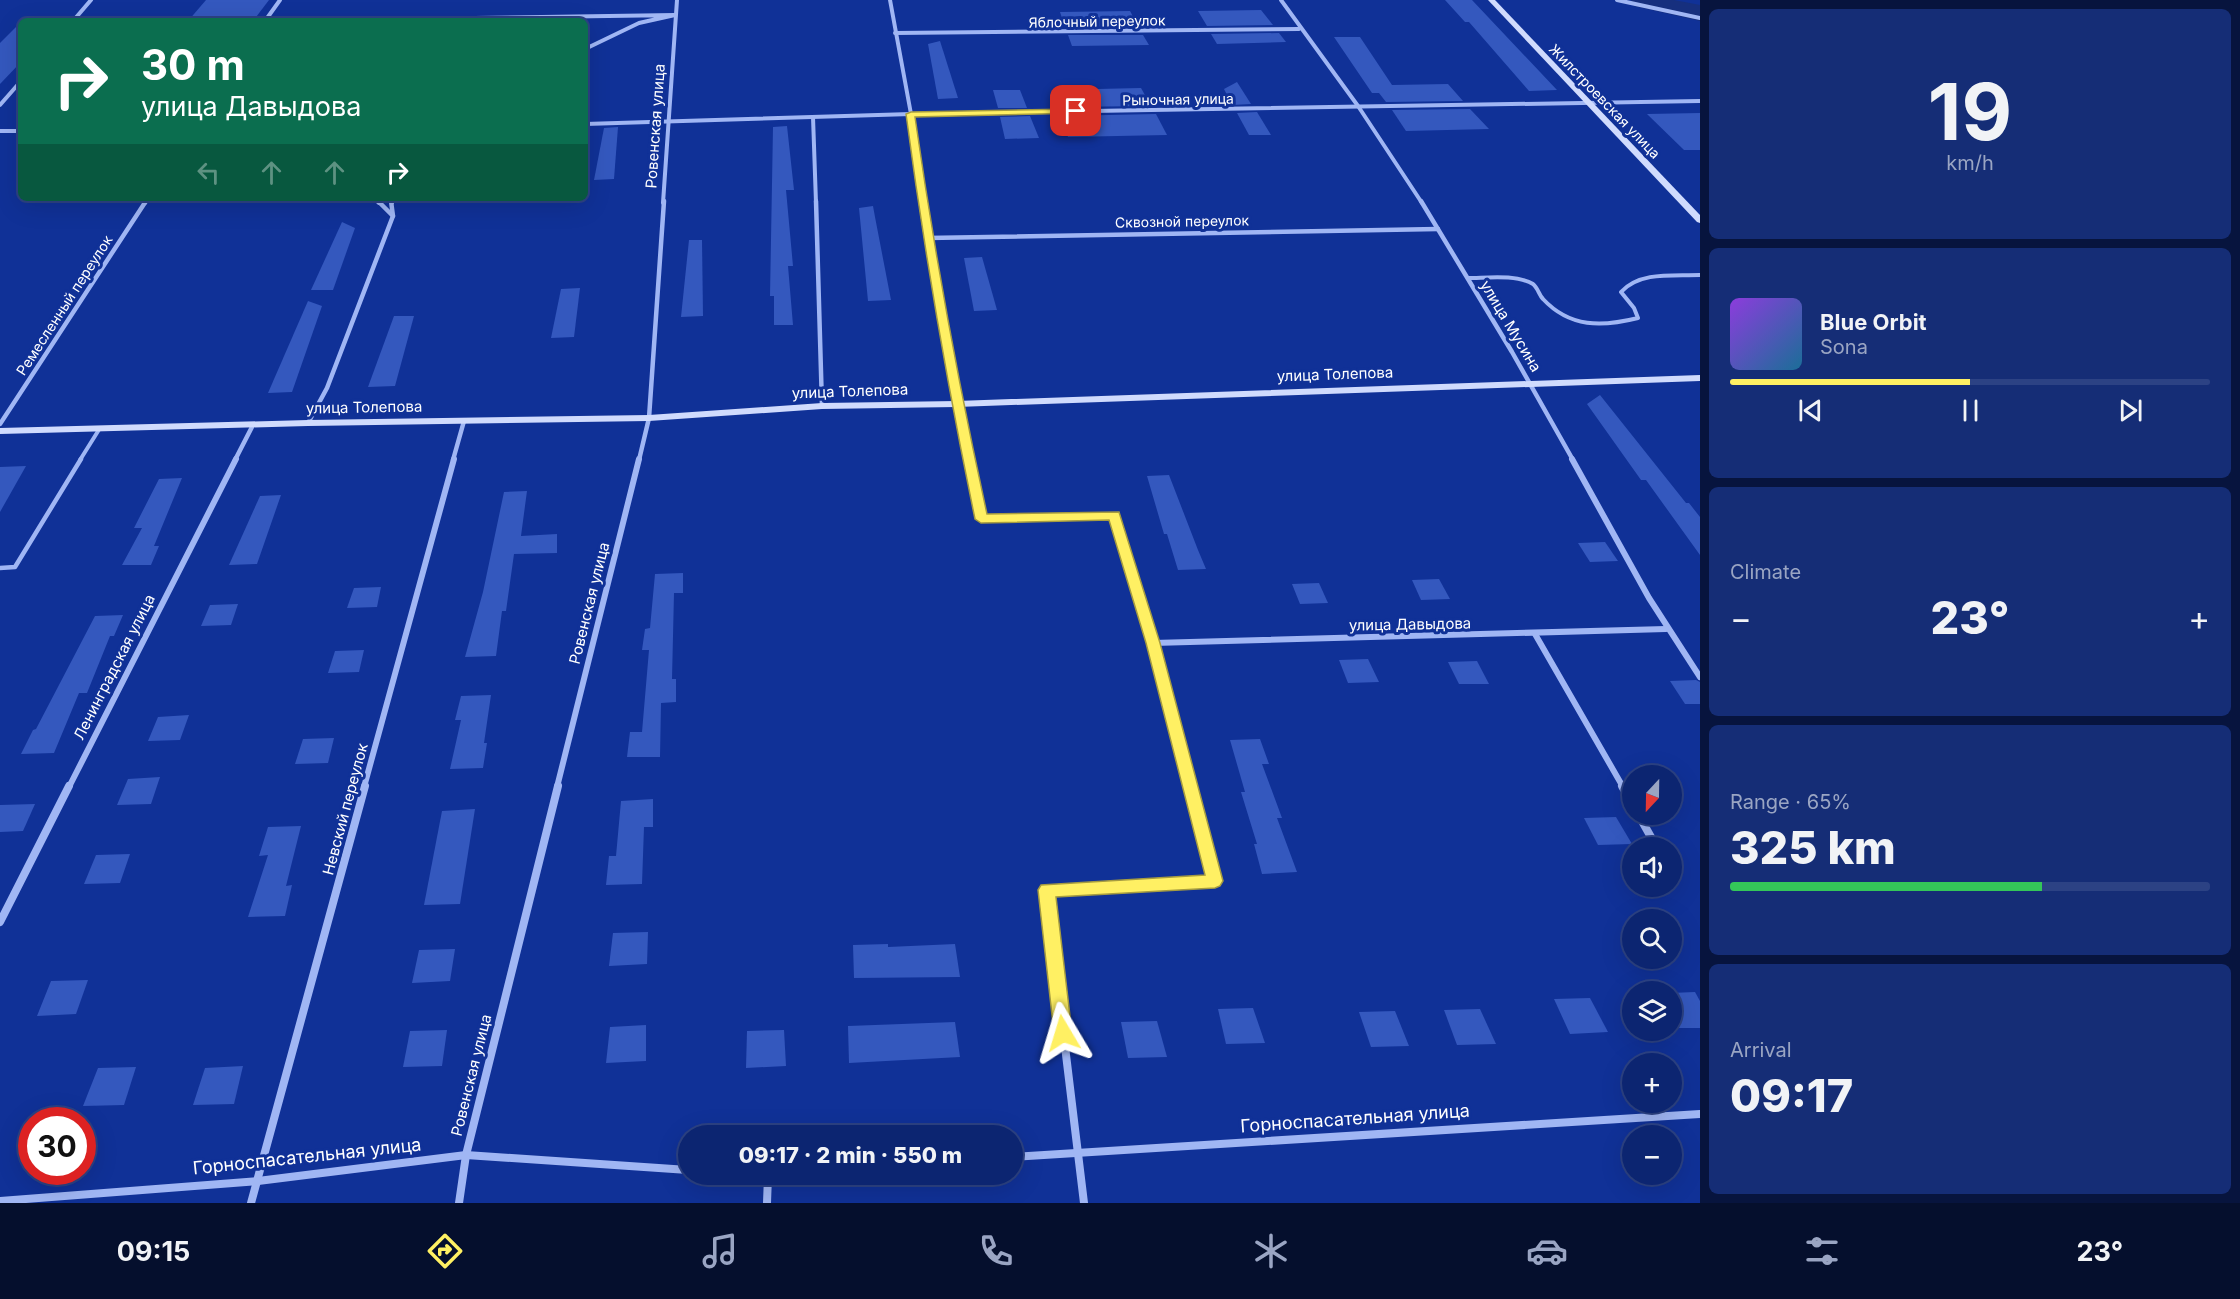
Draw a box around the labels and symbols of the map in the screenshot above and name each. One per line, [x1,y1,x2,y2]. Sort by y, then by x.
street label: Яблочный переулок [1028,11,1166,31]
street label: Жилстроевская улица [1546,40,1664,162]
street label: Ровенская улица [641,63,669,189]
pin [1050,85,1101,136]
street label: Рыночная улица [1122,90,1234,108]
street label: Сквозной переулок [1115,211,1250,231]
street label: Ремесленный переулок [12,232,116,378]
street label: улица Мусина [1476,277,1546,375]
street label: улица Толепова [1276,362,1394,386]
street label: улица Толепова [791,379,909,403]
street label: улица Толепова [306,396,422,418]
street label: Ровенская улица [565,540,613,666]
street label: Ленинградская улица [69,591,159,743]
street label: улица Давыдова [1349,613,1471,635]
street label: Невский переулок [318,741,372,877]
north arrow [1622,765,1682,825]
position arrow [1031,1001,1095,1065]
street label: Ровенская улица [447,1012,495,1138]
street label: Горноспасательная улица [1240,1100,1470,1136]
speed limit sign: 30 [18,1107,96,1185]
street label: Горноспасательная улица [192,1134,422,1178]

